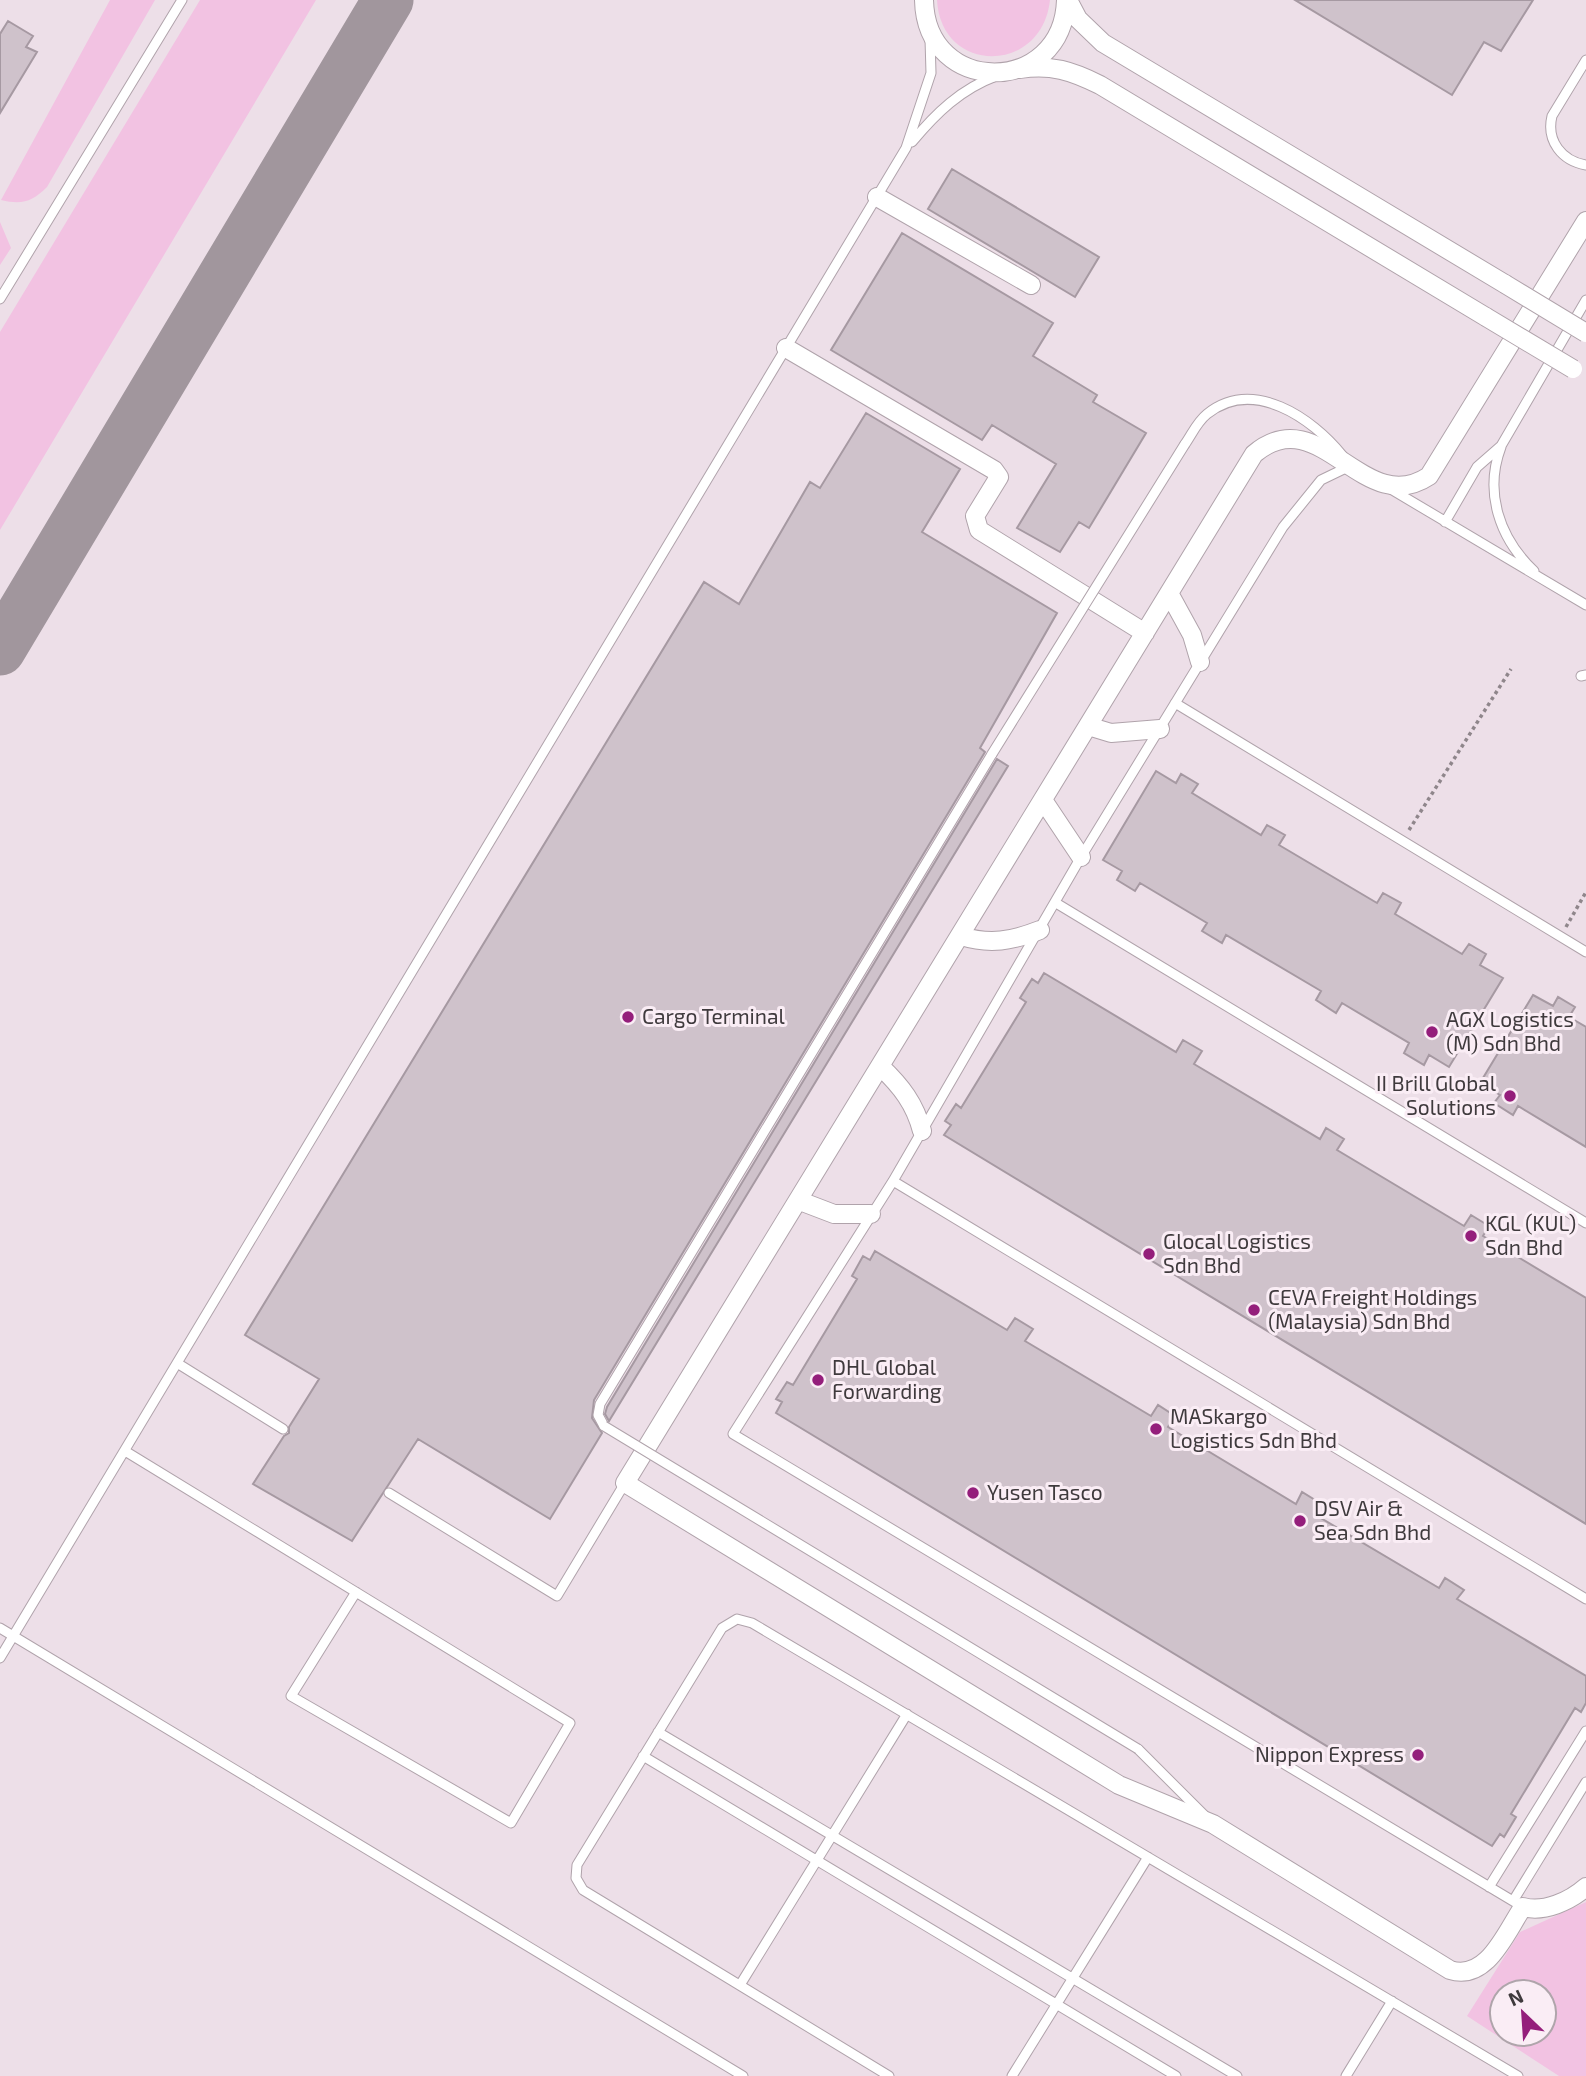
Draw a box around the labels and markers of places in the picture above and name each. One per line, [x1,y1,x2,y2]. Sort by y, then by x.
place label: Cargo Terminal [642,1003,785,1028]
place label: AGX Logistics (M) Sdn Bhd [1446,1006,1574,1055]
marker: Cargo Terminal [620,1009,636,1025]
marker: AGX Logistics (M) Sdn Bhd [1424,1024,1440,1040]
place label: II Brill Global Solutions [1376,1070,1497,1119]
marker: II Brill Global Solutions [1502,1088,1518,1104]
place label: KGL (KUL) Sdn Bhd [1485,1210,1576,1259]
place label: Glocal Logistics Sdn Bhd [1163,1228,1311,1277]
marker: KGL (KUL) Sdn Bhd [1463,1228,1479,1244]
marker: Glocal Logistics Sdn Bhd [1141,1246,1157,1262]
place label: CEVA Freight Holdings (Malaysia) Sdn Bhd [1268,1284,1477,1333]
marker: CEVA Freight Holdings (Malaysia) Sdn Bhd [1246,1302,1262,1318]
place label: DHL Global Forwarding [832,1354,942,1403]
marker: DHL Global Forwarding [810,1372,826,1388]
place label: MASkargo Logistics Sdn Bhd [1170,1403,1337,1452]
marker: MASkargo Logistics Sdn Bhd [1148,1421,1164,1437]
place label: Yusen Tasco [987,1479,1103,1504]
marker: Yusen Tasco [965,1485,981,1501]
place label: DSV Air & Sea Sdn Bhd [1314,1495,1431,1544]
marker: DSV Air & Sea Sdn Bhd [1292,1513,1308,1529]
place label: Nippon Express [1255,1741,1404,1766]
marker: Nippon Express [1410,1747,1426,1763]

